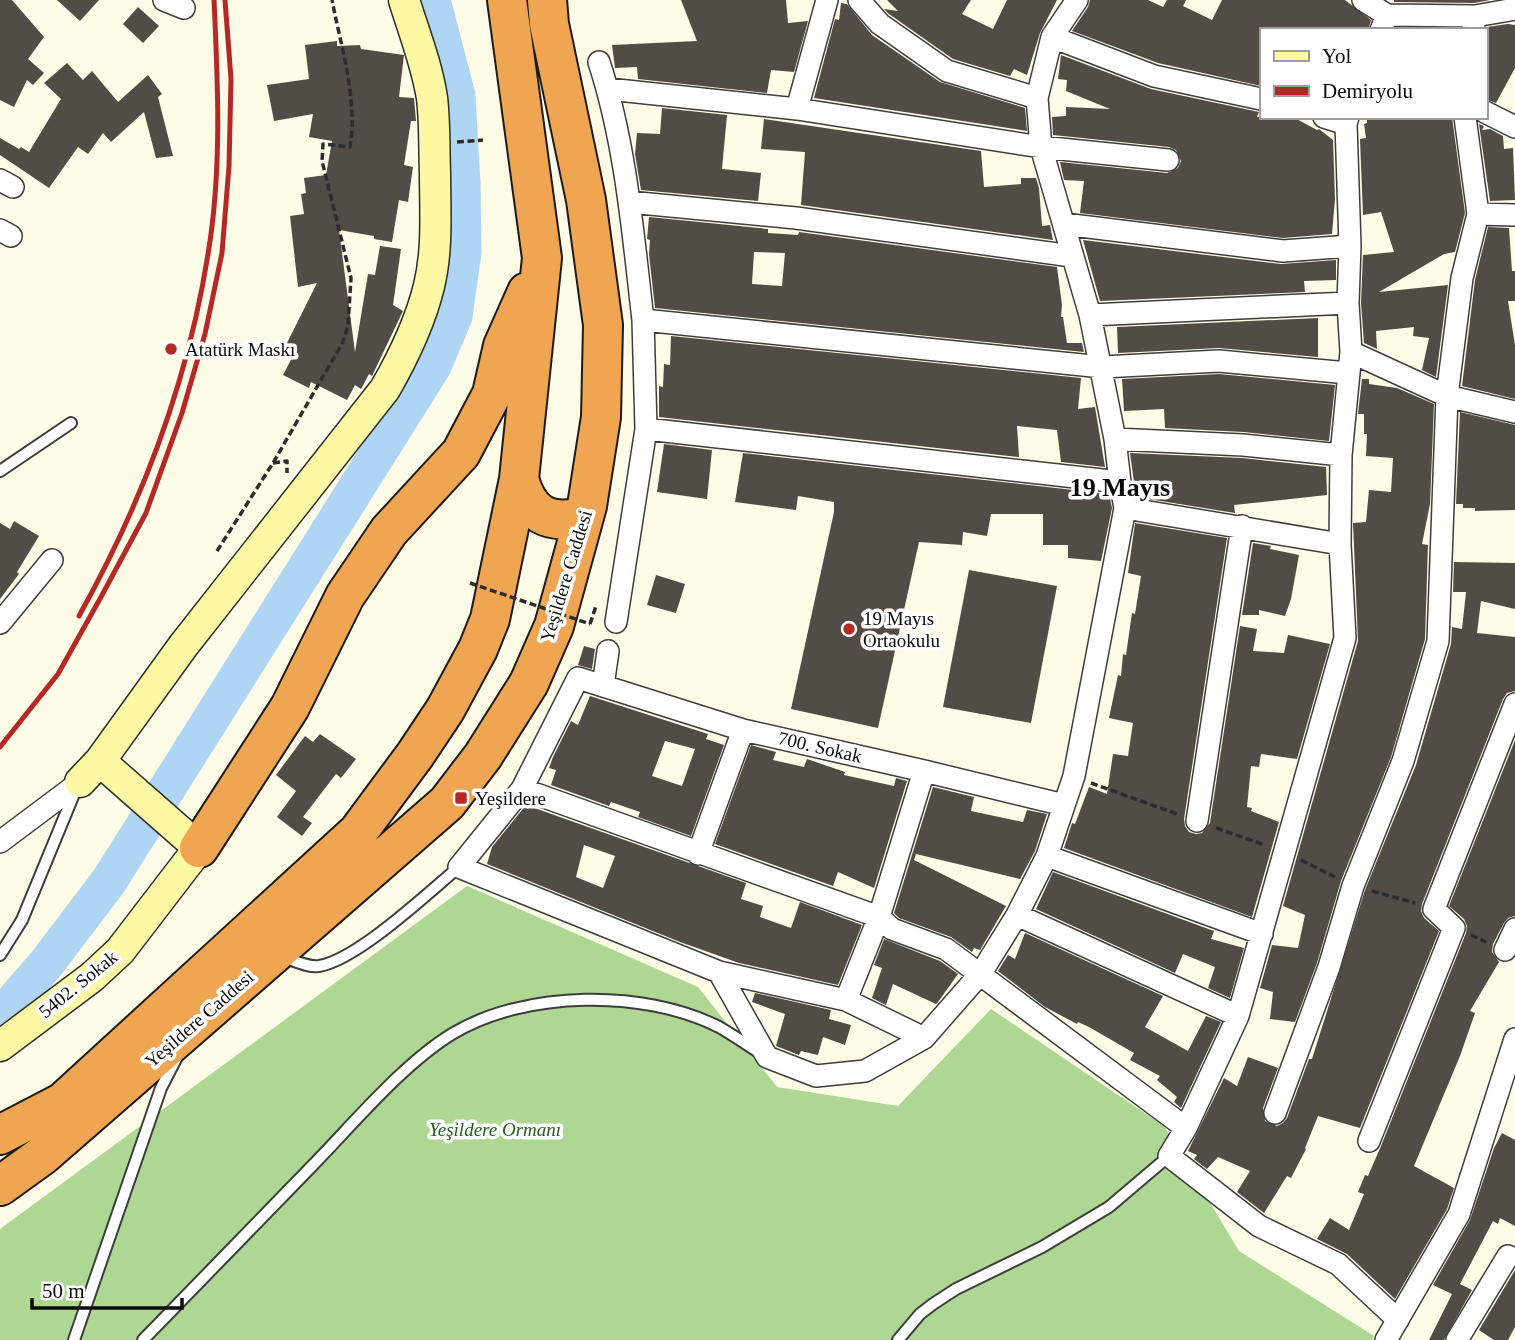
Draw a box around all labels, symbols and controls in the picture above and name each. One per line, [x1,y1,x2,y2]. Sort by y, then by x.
legend [1260,28,1487,119]
text: Yol [1322,44,1352,68]
text: Demiryolu [1322,79,1413,103]
place label: Atatürk Maskı [185,339,295,360]
marker: Atatürk Maskı [163,341,179,357]
district label: 19 Mayıs [1070,473,1170,502]
street label: Yeşildere Caddesi [536,507,596,645]
place label: 19 Mayıs Ortaokulu [863,608,941,651]
marker: 19 Mayıs Ortaokulu [841,621,857,637]
street label: 700. Sokak [776,727,865,767]
place label: Yeşildere [475,788,546,809]
marker: Yeşildere [453,790,469,806]
street label: 5402. Sokak [34,946,122,1022]
street label: Yeşildere Caddesi [140,966,258,1072]
park label: Yeşildere Ormanı [429,1119,561,1140]
scale bar [32,1266,182,1310]
text: 50 m [42,1279,85,1303]

